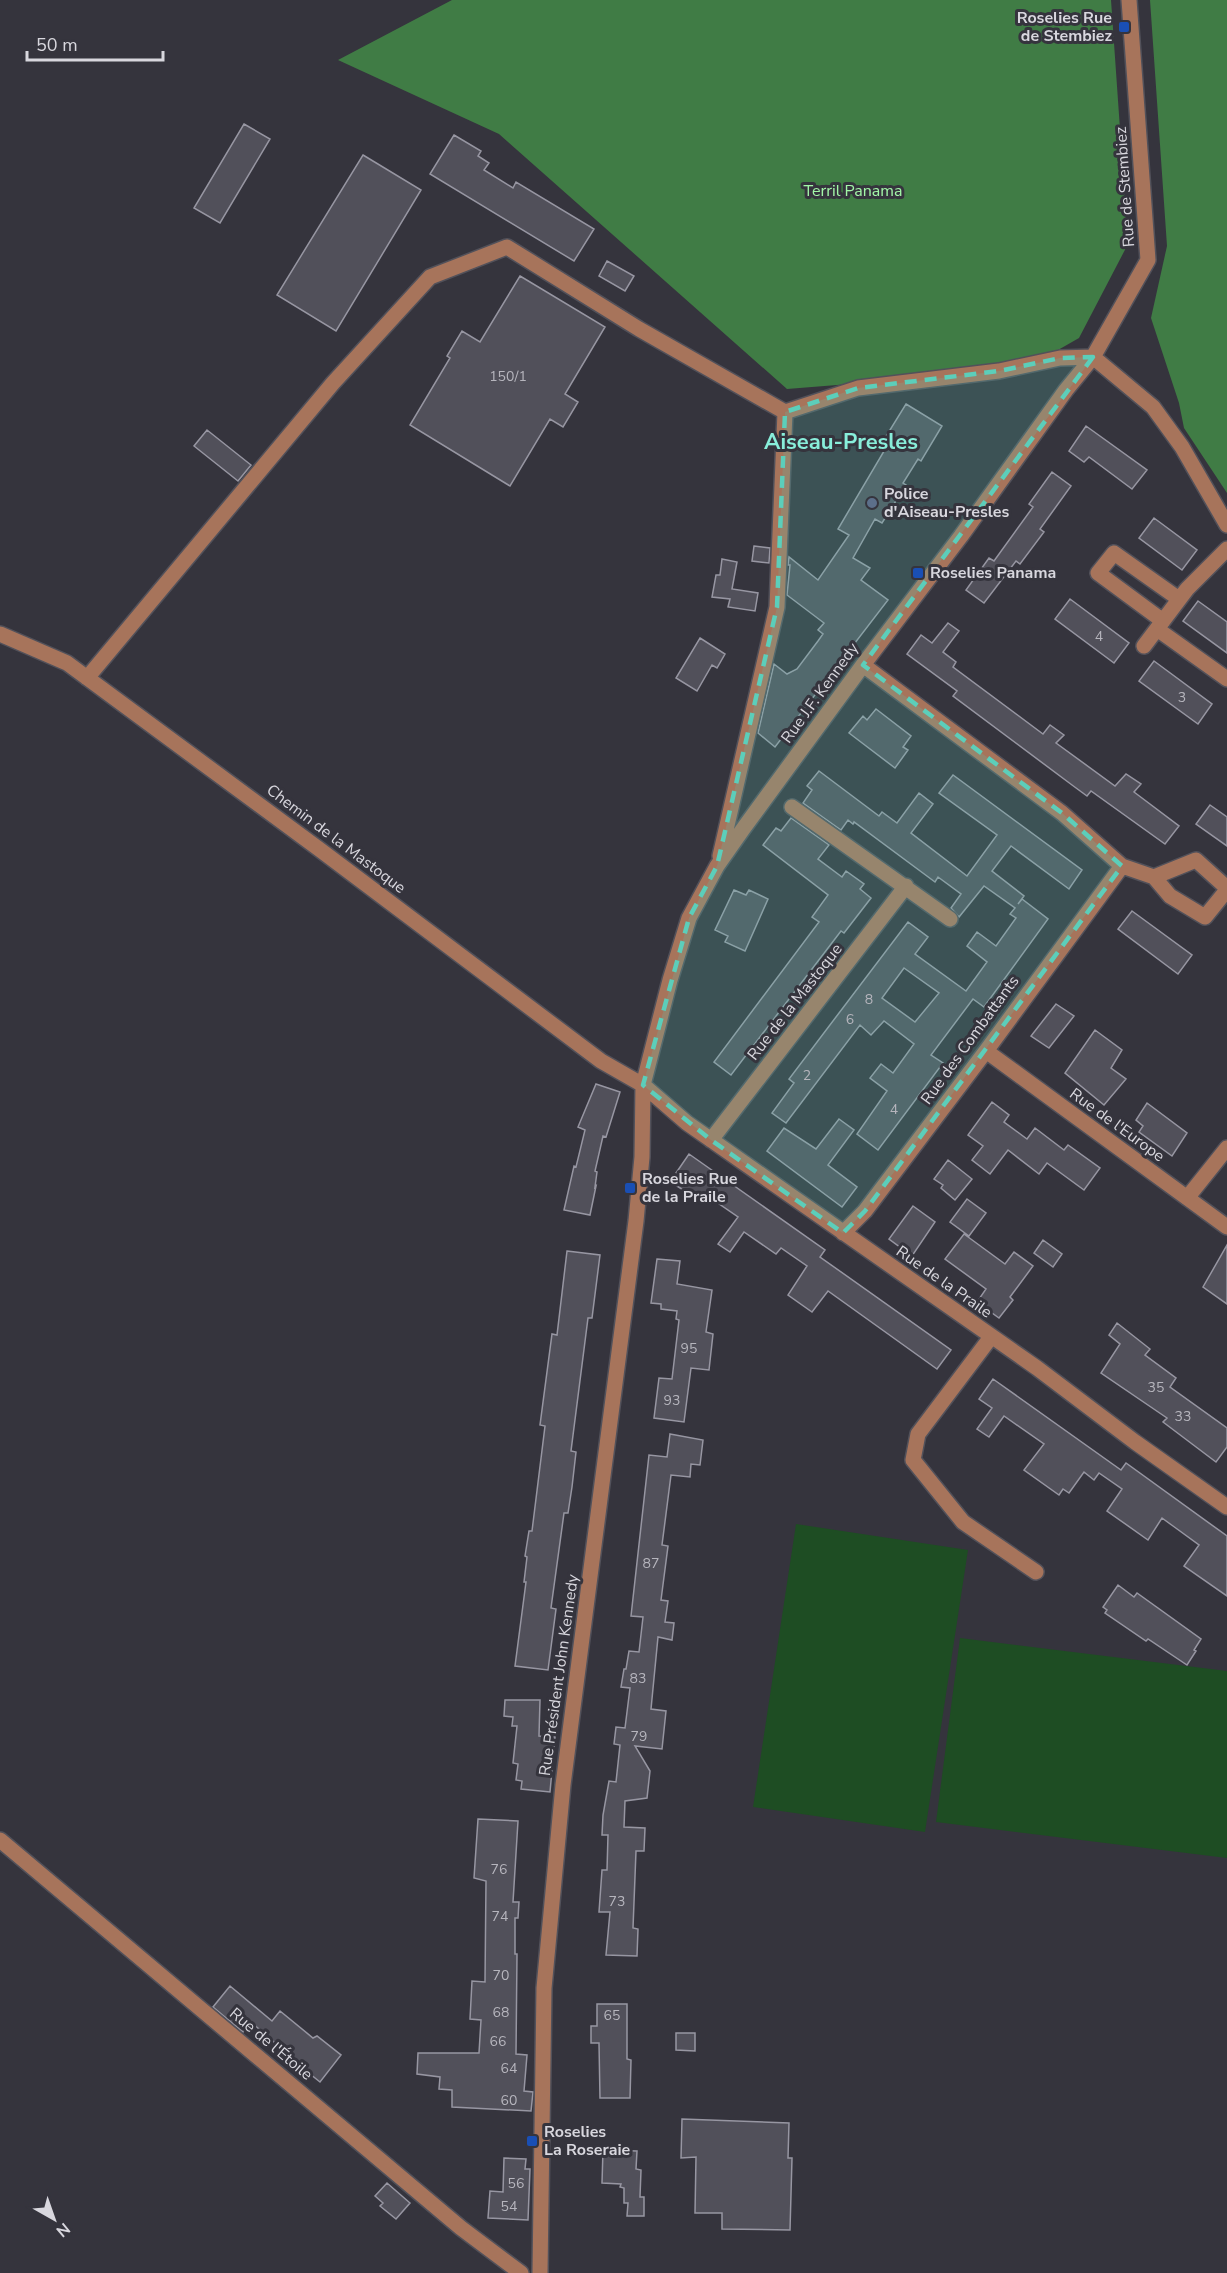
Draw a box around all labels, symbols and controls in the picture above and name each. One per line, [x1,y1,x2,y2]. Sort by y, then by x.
place label: Roselies Rue de Stembiez [1017,7,1112,47]
marker: Roselies Rue de Stembiez [1117,20,1131,34]
scale bar [27,24,164,62]
text: 50 m [36,33,78,57]
street label: Rue de Stembiez [1110,126,1140,248]
park label: Terril Panama [804,180,902,202]
house number: 150/1 [489,367,527,386]
district label: Aiseau-Presles [764,427,918,457]
place label: Police d'Aiseau-Presles [884,483,1009,523]
marker: Police d'Aiseau-Presles [865,496,879,510]
place label: Roselies Panama [930,562,1056,584]
marker: Roselies Panama [911,566,925,580]
house number: 4 [1095,627,1103,646]
street label: Rue J.F. Kennedy [776,638,864,748]
house number: 3 [1178,688,1186,707]
street label: Chemin de la Mastoque [262,779,410,899]
street label: Rue de la Mastoque [742,939,848,1065]
street label: Rue des Combattants [916,971,1024,1109]
house number: 8 [865,990,873,1009]
house number: 6 [846,1010,854,1029]
house number: 2 [803,1066,811,1085]
street label: Rue de l'Europe [1065,1083,1169,1167]
house number: 4 [890,1100,898,1119]
place label: Roselies Rue de la Praile [642,1168,738,1208]
marker: Roselies Rue de la Praile [623,1181,637,1195]
street label: Rue de la Praile [892,1241,996,1323]
house number: 95 [681,1339,697,1358]
house number: 35 [1148,1378,1164,1397]
house number: 93 [664,1391,680,1410]
house number: 33 [1175,1407,1191,1426]
house number: 87 [643,1554,659,1573]
street label: Rue Président John Kennedy [534,1572,584,1777]
house number: 83 [630,1669,646,1688]
house number: 79 [631,1727,647,1746]
house number: 76 [491,1860,507,1879]
house number: 73 [609,1892,625,1911]
house number: 74 [492,1907,508,1926]
house number: 70 [493,1966,509,1985]
street label: Rue de l'Étoile [225,2003,317,2085]
house number: 68 [493,2003,509,2022]
house number: 65 [604,2006,620,2025]
house number: 66 [490,2032,506,2051]
house number: 64 [501,2059,517,2078]
house number: 60 [501,2091,517,2110]
place label: Roselies La Roseraie [544,2121,631,2161]
marker: Roselies La Roseraie [525,2134,539,2148]
house number: 56 [508,2174,524,2193]
north arrow [24,2189,84,2249]
house number: 54 [501,2197,517,2216]
text: N [51,2217,75,2242]

